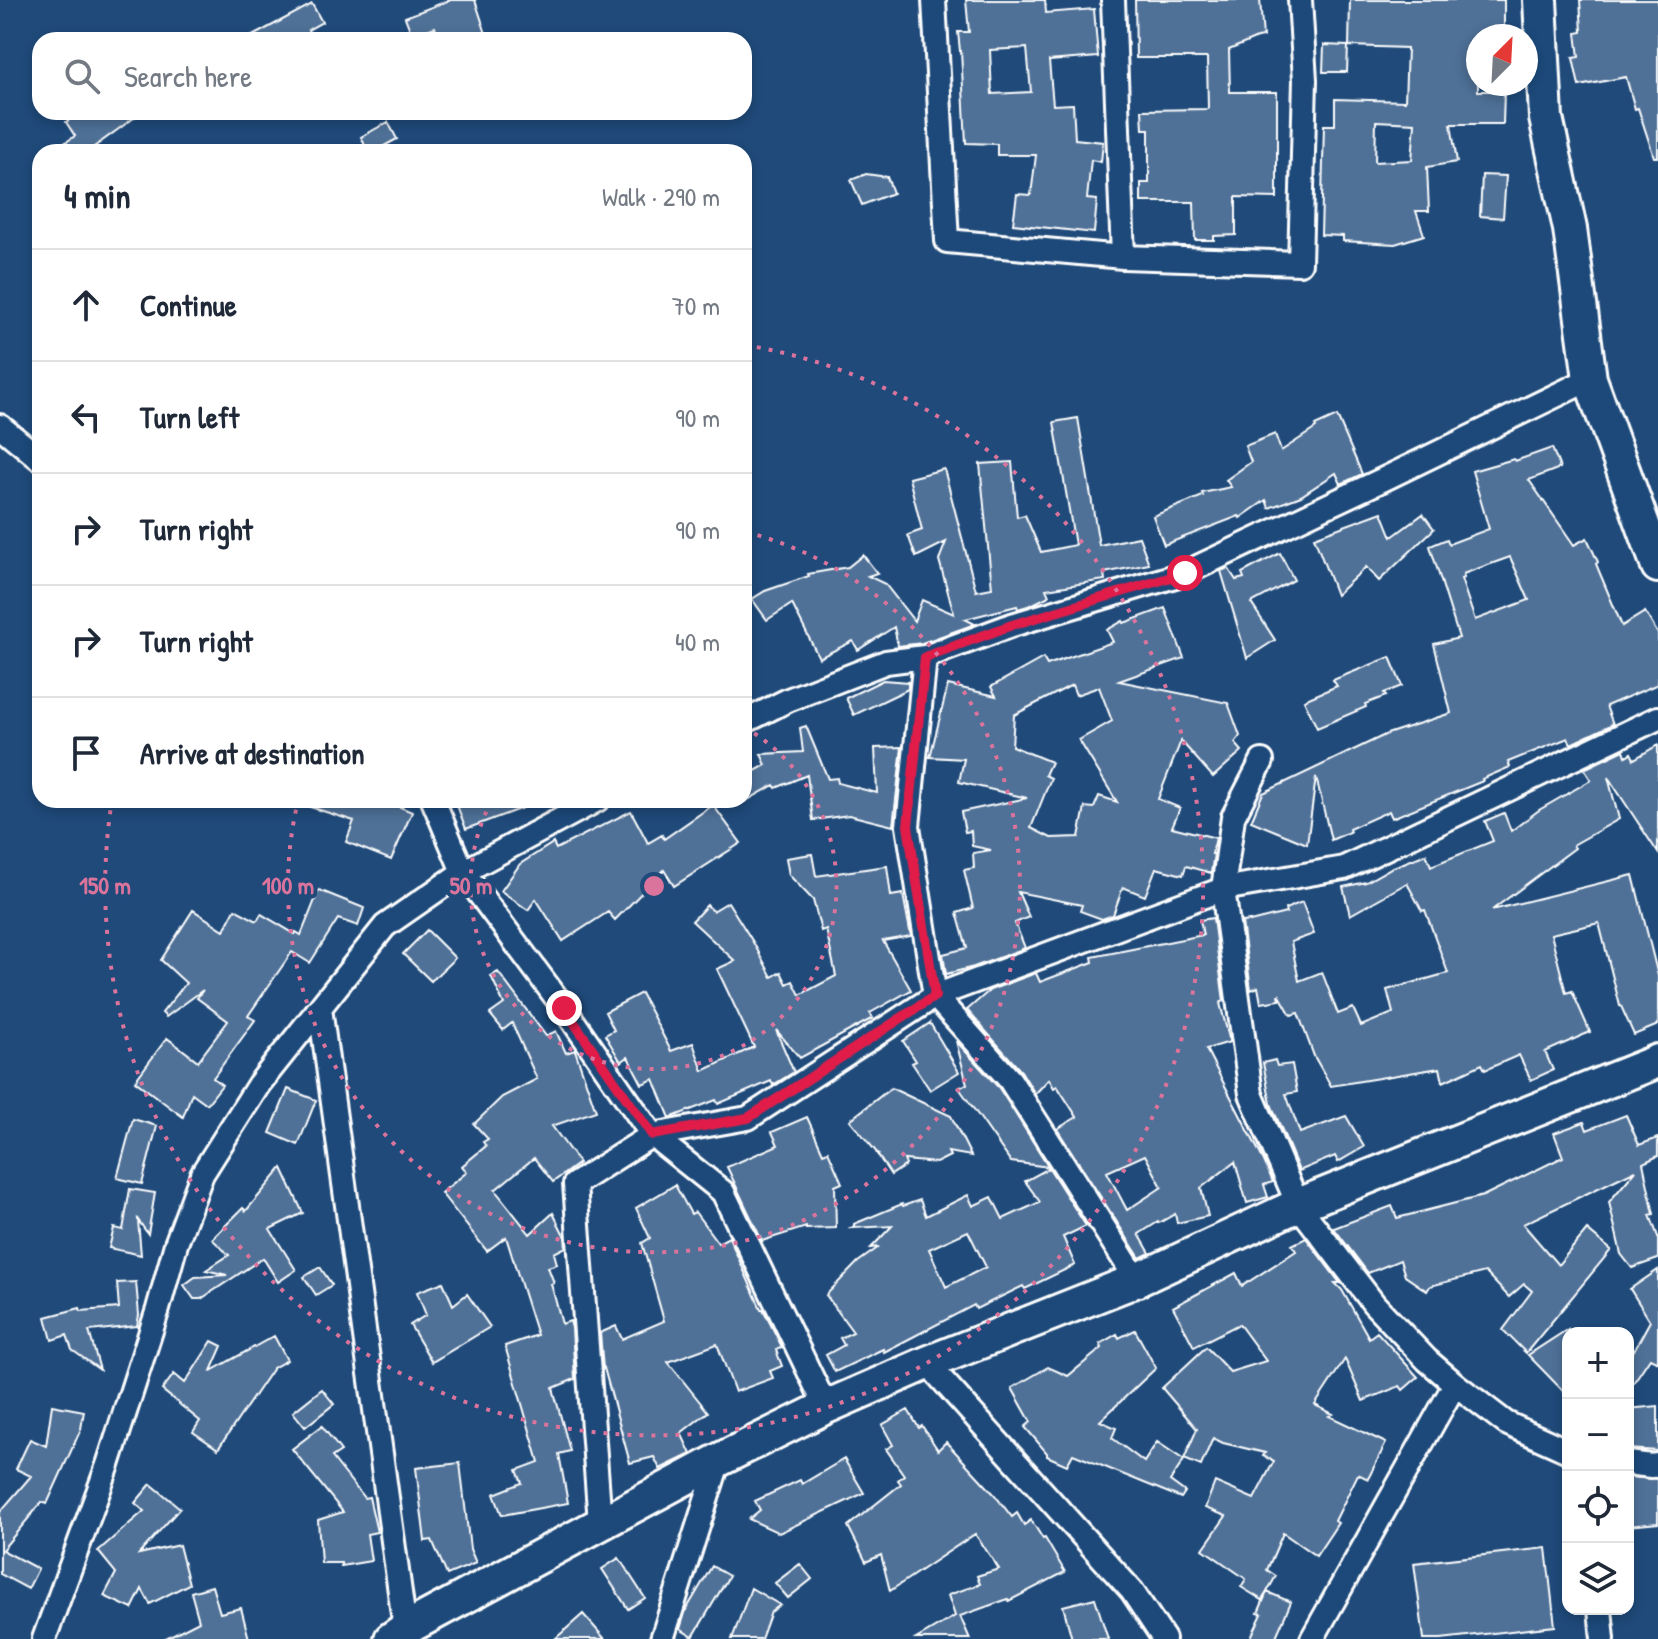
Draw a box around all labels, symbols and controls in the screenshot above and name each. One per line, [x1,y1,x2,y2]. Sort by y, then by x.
north arrow [1466,24,1538,96]
search box [32,32,752,120]
icon: search [60,54,104,98]
text: Search here [124,56,252,96]
text: 4 min [64,173,131,219]
text: Walk · 290 m [602,179,720,214]
icon: ahead [64,283,108,327]
text: Continue [140,285,237,325]
text: 70 m [672,288,720,323]
icon: left [64,395,108,439]
text: Turn left [140,397,239,437]
text: 90 m [675,400,720,435]
icon: right [64,507,108,551]
text: Turn right [140,509,253,549]
text: 90 m [675,512,720,547]
route start [1167,555,1203,591]
icon: right [64,619,108,663]
text: Turn right [140,621,253,661]
text: 40 m [675,624,720,659]
icon: arrive [64,731,108,775]
text: Arrive at destination [140,733,365,773]
text: 150 m [79,869,131,901]
text: 100 m [262,869,314,901]
text: 50 m [450,869,492,901]
centre of rings [640,872,668,900]
route end [546,990,582,1026]
map controls [1562,1327,1634,1615]
button: + [1562,1327,1634,1399]
button: − [1562,1399,1634,1471]
button: locate [1562,1471,1634,1543]
button: layers [1562,1543,1634,1615]

